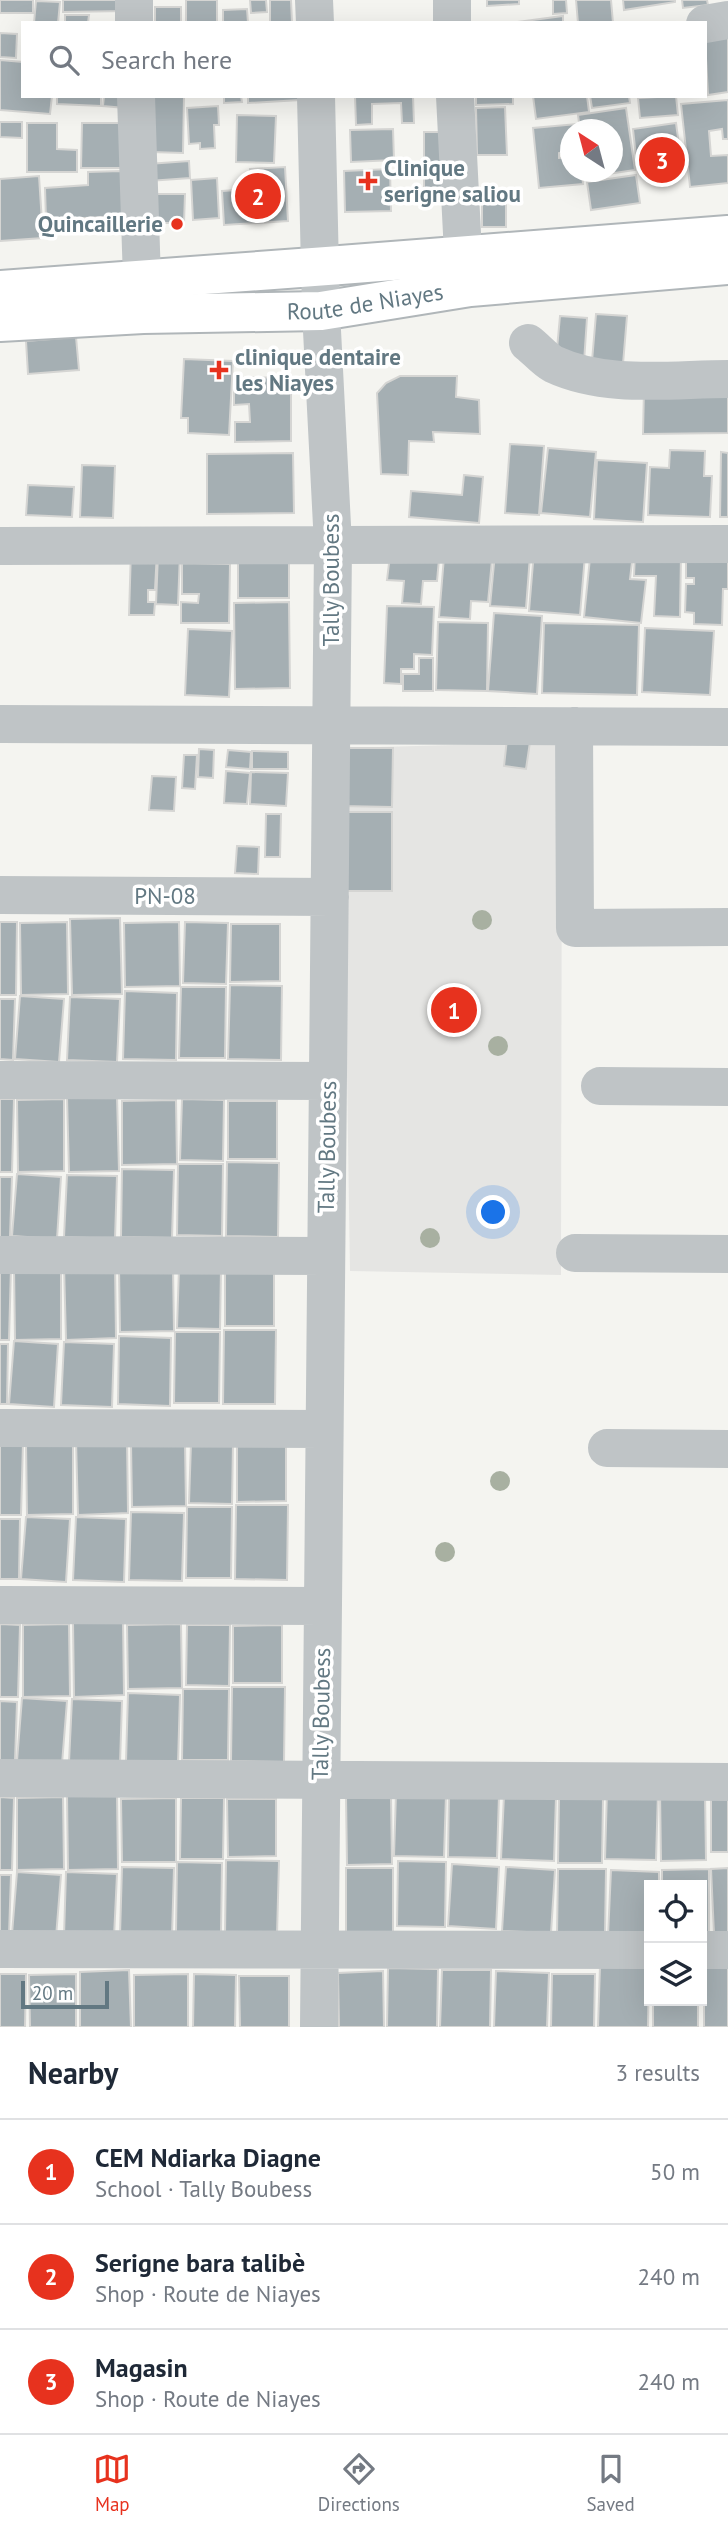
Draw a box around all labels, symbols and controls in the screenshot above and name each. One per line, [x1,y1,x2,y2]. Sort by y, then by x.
search box [21,21,707,98]
icon: search [45,41,83,79]
text: Search here [101,43,232,76]
north arrow [560,119,623,182]
pin: 3 [639,134,685,186]
place label: Clinique serigne saliou [384,153,521,208]
pin: 2 [235,170,281,222]
marker: Clinique serigne saliou [358,171,378,191]
place label: Quincaillerie [38,209,163,238]
marker: Quincaillerie [169,216,185,232]
street label: Route de Niayes [287,277,445,326]
place label: clinique dentaire les Niayes [235,342,401,397]
marker: clinique dentaire les Niayes [209,360,229,380]
street label: Tally Boubess [316,514,345,646]
street label: PN-08 [134,881,196,910]
pin: 1 [431,984,477,1036]
street label: Tally Boubess [311,1080,342,1214]
your location [476,1195,510,1229]
street label: Tally Boubess [305,1647,336,1781]
map controls [644,1880,707,2006]
button: locate [644,1880,707,1943]
button: layers [644,1943,707,2006]
scale bar [21,1978,108,2010]
text: 20 m [32,1981,73,2005]
text: Nearby [28,2053,118,2092]
text: 3 results [616,2058,700,2087]
text: CEM Ndiarka Diagne [95,2141,321,2174]
text: 1 [44,2157,58,2186]
text: 50 m [650,2157,700,2186]
text: School · Tally Boubess [95,2174,312,2203]
text: Serigne bara talibè [95,2246,305,2279]
text: 2 [44,2262,58,2291]
text: 240 m [638,2262,700,2291]
text: Shop · Route de Niayes [95,2279,321,2308]
text: Magasin [95,2351,188,2384]
text: 3 [44,2367,58,2396]
text: 240 m [638,2367,700,2396]
text: Shop · Route de Niayes [95,2384,321,2413]
tab: Map [93,2450,131,2516]
tab: Directions [318,2450,400,2516]
tab: Saved [586,2450,635,2516]

